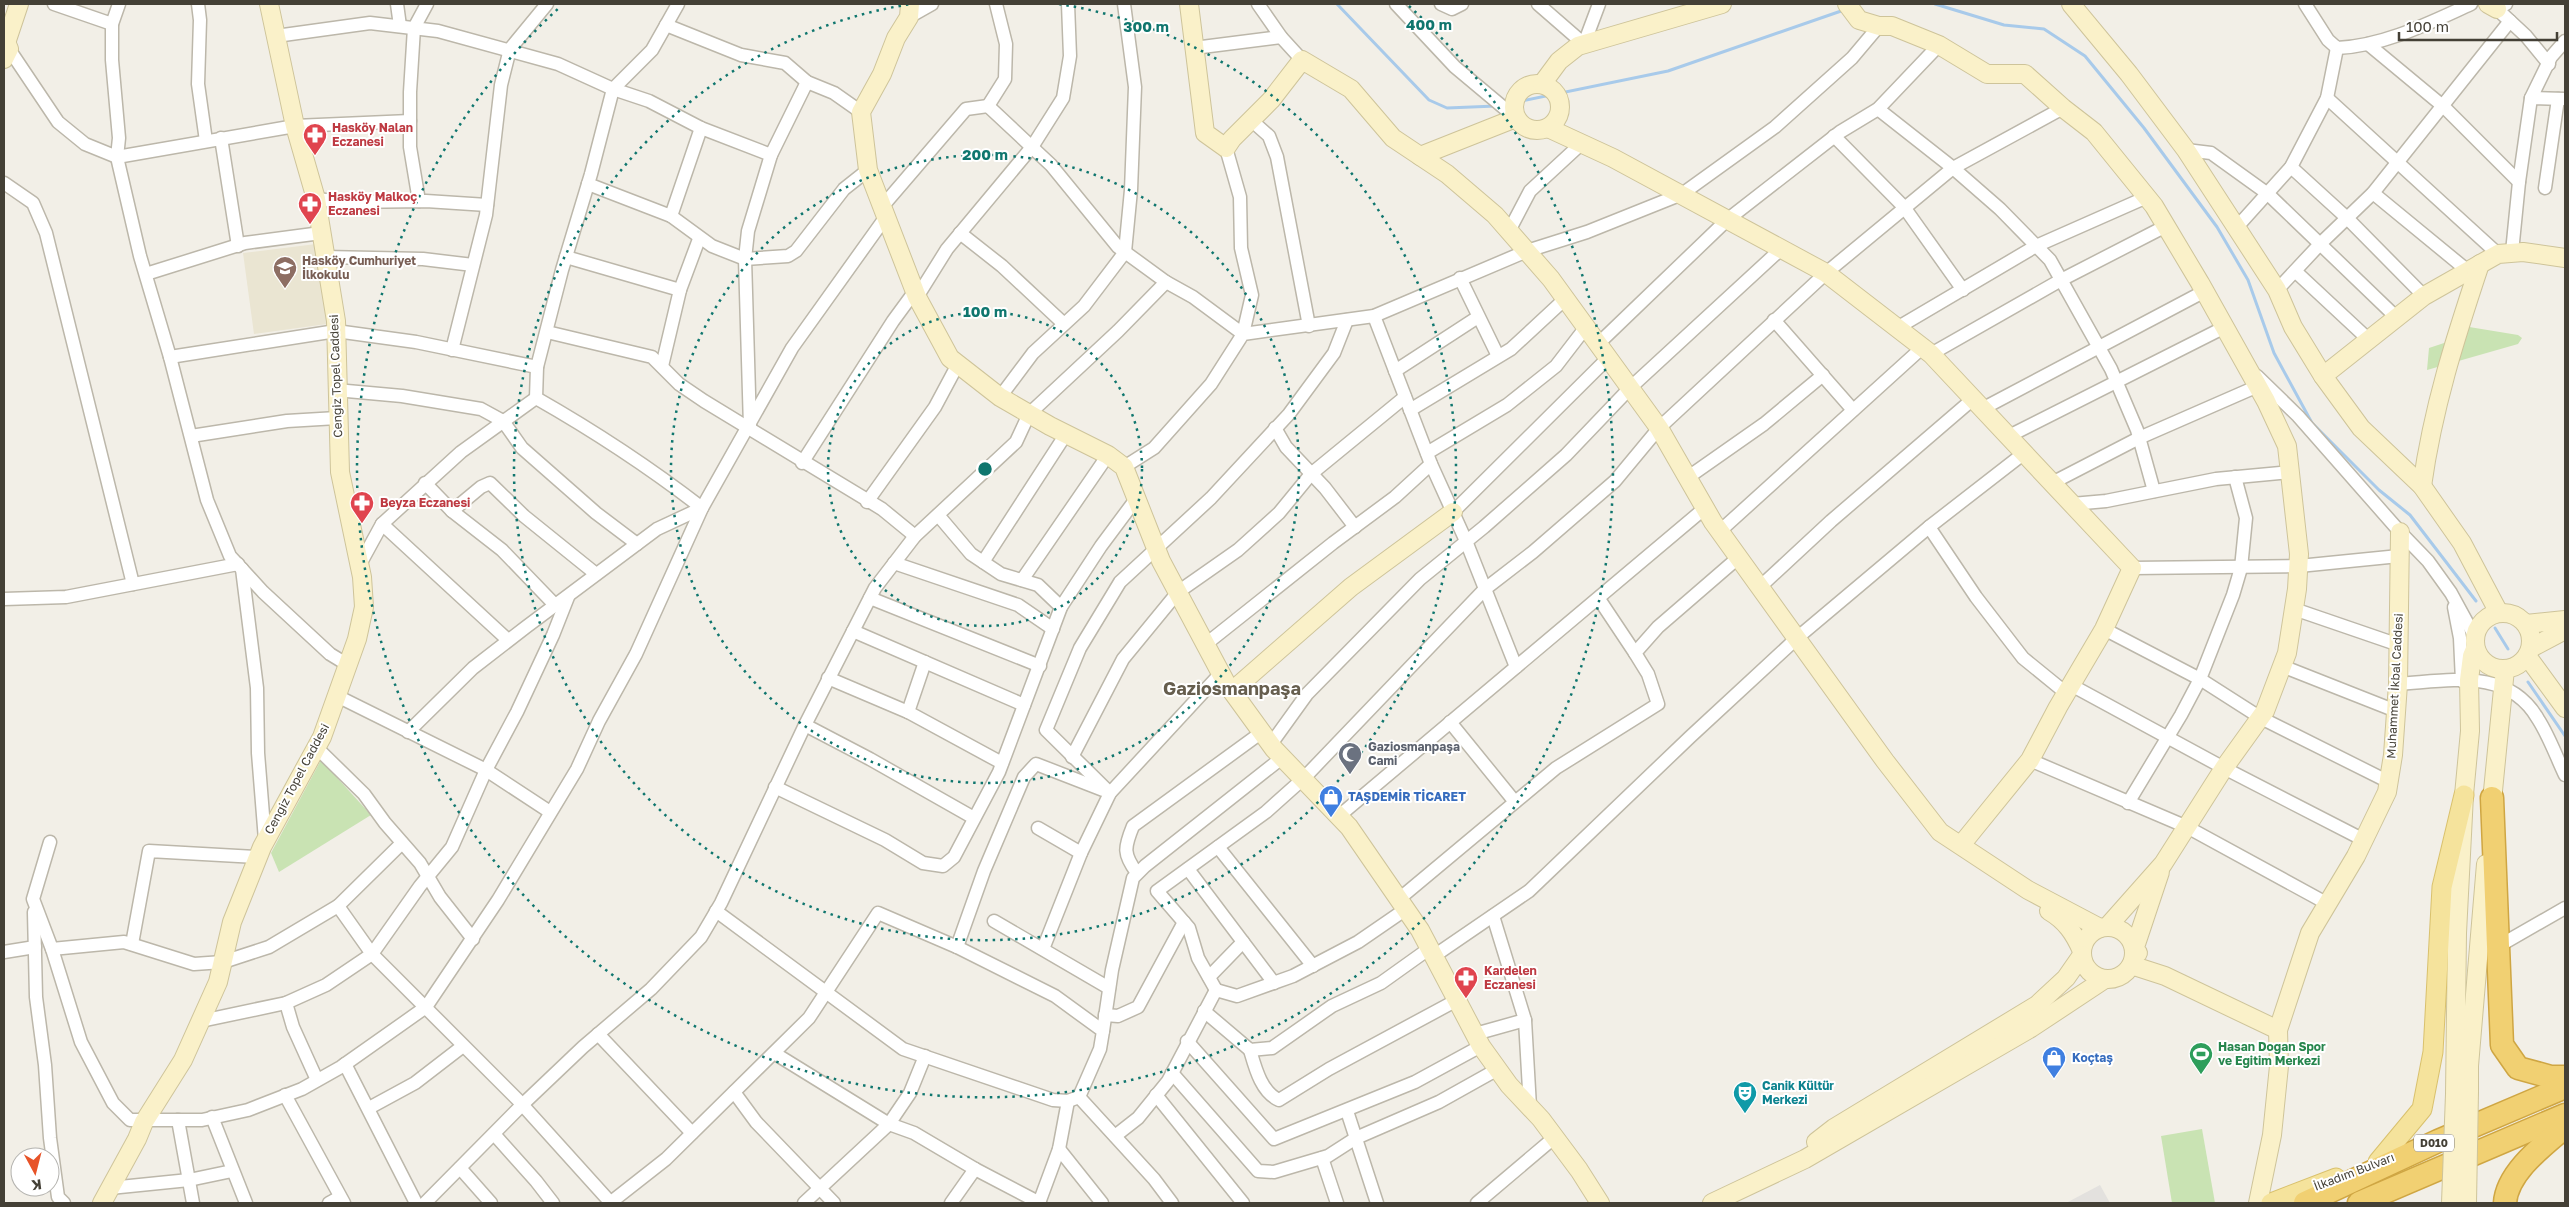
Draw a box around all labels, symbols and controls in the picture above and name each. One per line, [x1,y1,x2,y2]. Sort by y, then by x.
scale bar [2399,10,2556,42]
text: 400 m [1406,15,1452,33]
text: 300 m [1123,17,1169,35]
text: 100 m [2406,17,2449,35]
place label: Hasköy Nalan Eczanesi [332,120,413,149]
pharmacy icon: Hasköy Nalan Eczanesi [302,122,328,156]
text: 200 m [962,145,1008,163]
place label: Hasköy Malkoç Eczanesi [328,189,417,218]
pharmacy icon: Hasköy Malkoç Eczanesi [297,191,323,225]
place label: Hasköy Cumhuriyet İlkokulu [302,253,416,282]
school or university icon: Hasköy Cumhuriyet İlkokulu [272,255,298,289]
text: 100 m [963,302,1007,320]
street label: Cengiz Topel Caddesi [326,314,345,438]
centre of rings [976,460,994,478]
pharmacy icon: Beyza Eczanesi [349,490,375,524]
place label: Beyza Eczanesi [380,495,470,510]
street label: Muhammet İkbal Caddesi [2383,613,2406,759]
district label: Gaziosmanpaşa [1163,677,1301,699]
street label: Cengiz Topel Caddesi [261,721,332,837]
place label: Gaziosmanpaşa Cami [1368,739,1460,768]
mosque icon: Gaziosmanpaşa Cami [1337,741,1363,775]
shop icon: TAŞDEMİR TİCARET [1318,784,1344,818]
place label: TAŞDEMİR TİCARET [1348,789,1466,804]
place label: Kardelen Eczanesi [1484,963,1537,992]
pharmacy icon: Kardelen Eczanesi [1453,965,1479,999]
place label: Hasan Doğan Spor ve Eğitim Merkezi [2218,1039,2326,1068]
sports icon: Hasan Doğan Spor ve Eğitim Merkezi [2188,1041,2214,1075]
shop icon: Koçtaş [2041,1045,2067,1079]
place label: Koçtaş [2072,1050,2113,1065]
place label: Canik Kültür Merkezi [1762,1078,1834,1107]
theatre icon: Canik Kültür Merkezi [1732,1080,1758,1114]
road number: D010 [2414,1134,2454,1152]
north arrow [10,1147,60,1197]
street label: İlkadım Bulvarı [2311,1149,2396,1194]
text: K [31,1176,43,1194]

